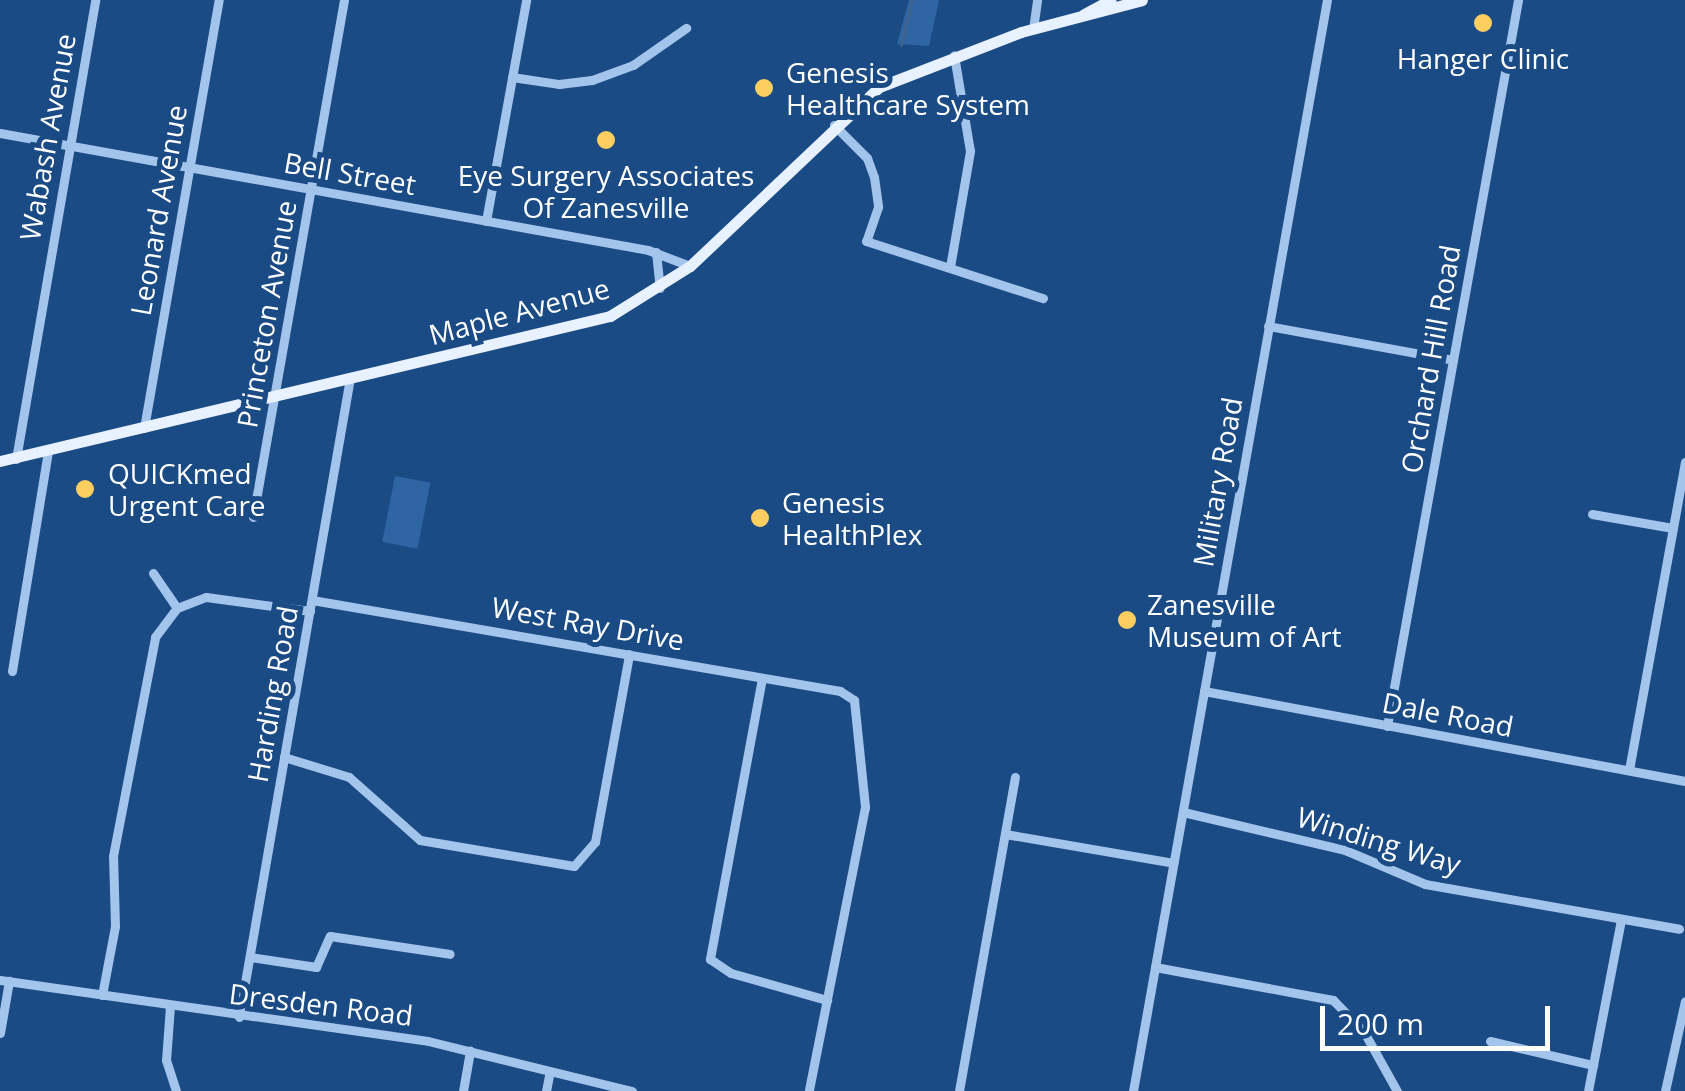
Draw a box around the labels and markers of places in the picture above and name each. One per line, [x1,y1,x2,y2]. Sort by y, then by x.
marker: Hanger Clinic [1470,10,1496,36]
place label: Hanger Clinic [1397,41,1569,75]
place label: Genesis Healthcare System [786,55,1030,121]
marker: Genesis Healthcare System [751,75,777,101]
marker: Eye Surgery Associates Of Zanesville [593,127,619,153]
place label: Eye Surgery Associates Of Zanesville [458,158,754,224]
place label: QUICKmed Urgent Care [108,456,266,522]
marker: QUICKmed Urgent Care [72,476,98,502]
place label: Genesis HealthPlex [782,485,922,551]
marker: Genesis HealthPlex [747,505,773,531]
place label: Zanesville Museum of Art [1147,587,1341,653]
marker: Zanesville Museum of Art [1116,609,1138,631]

